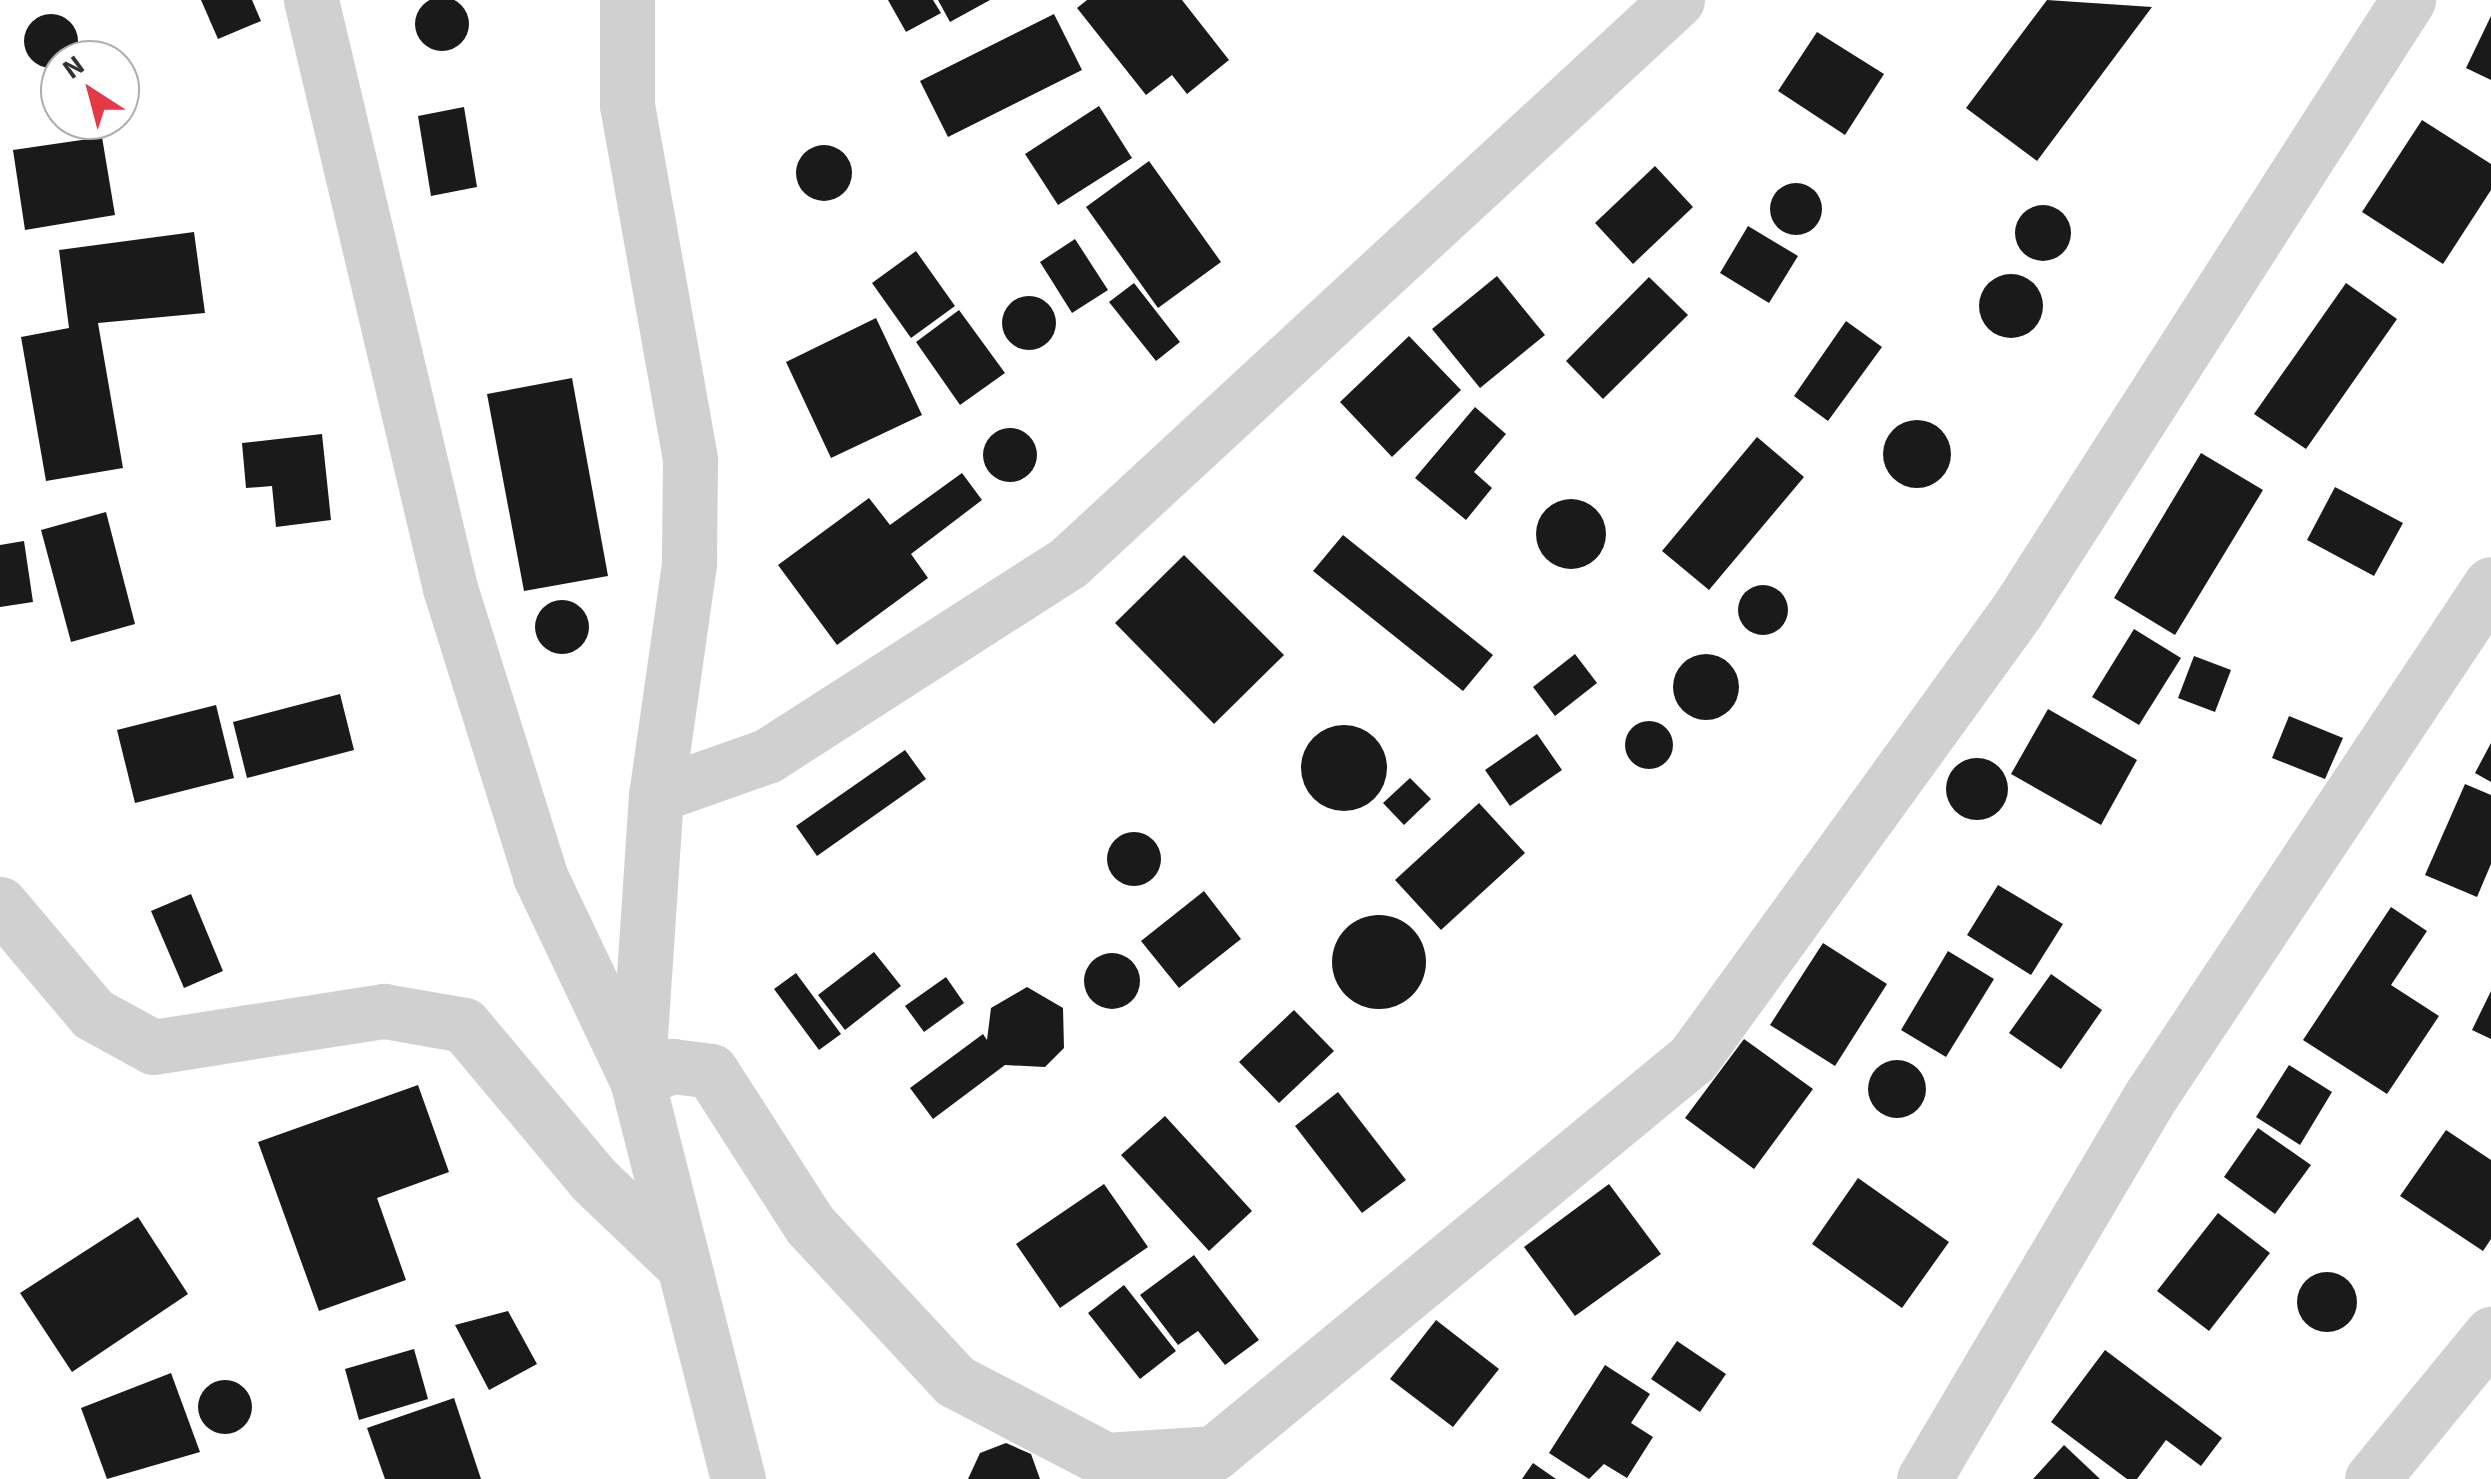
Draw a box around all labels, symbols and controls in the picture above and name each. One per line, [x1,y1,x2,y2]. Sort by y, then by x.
north arrow [40,40,140,140]
text: N [54,46,93,89]

